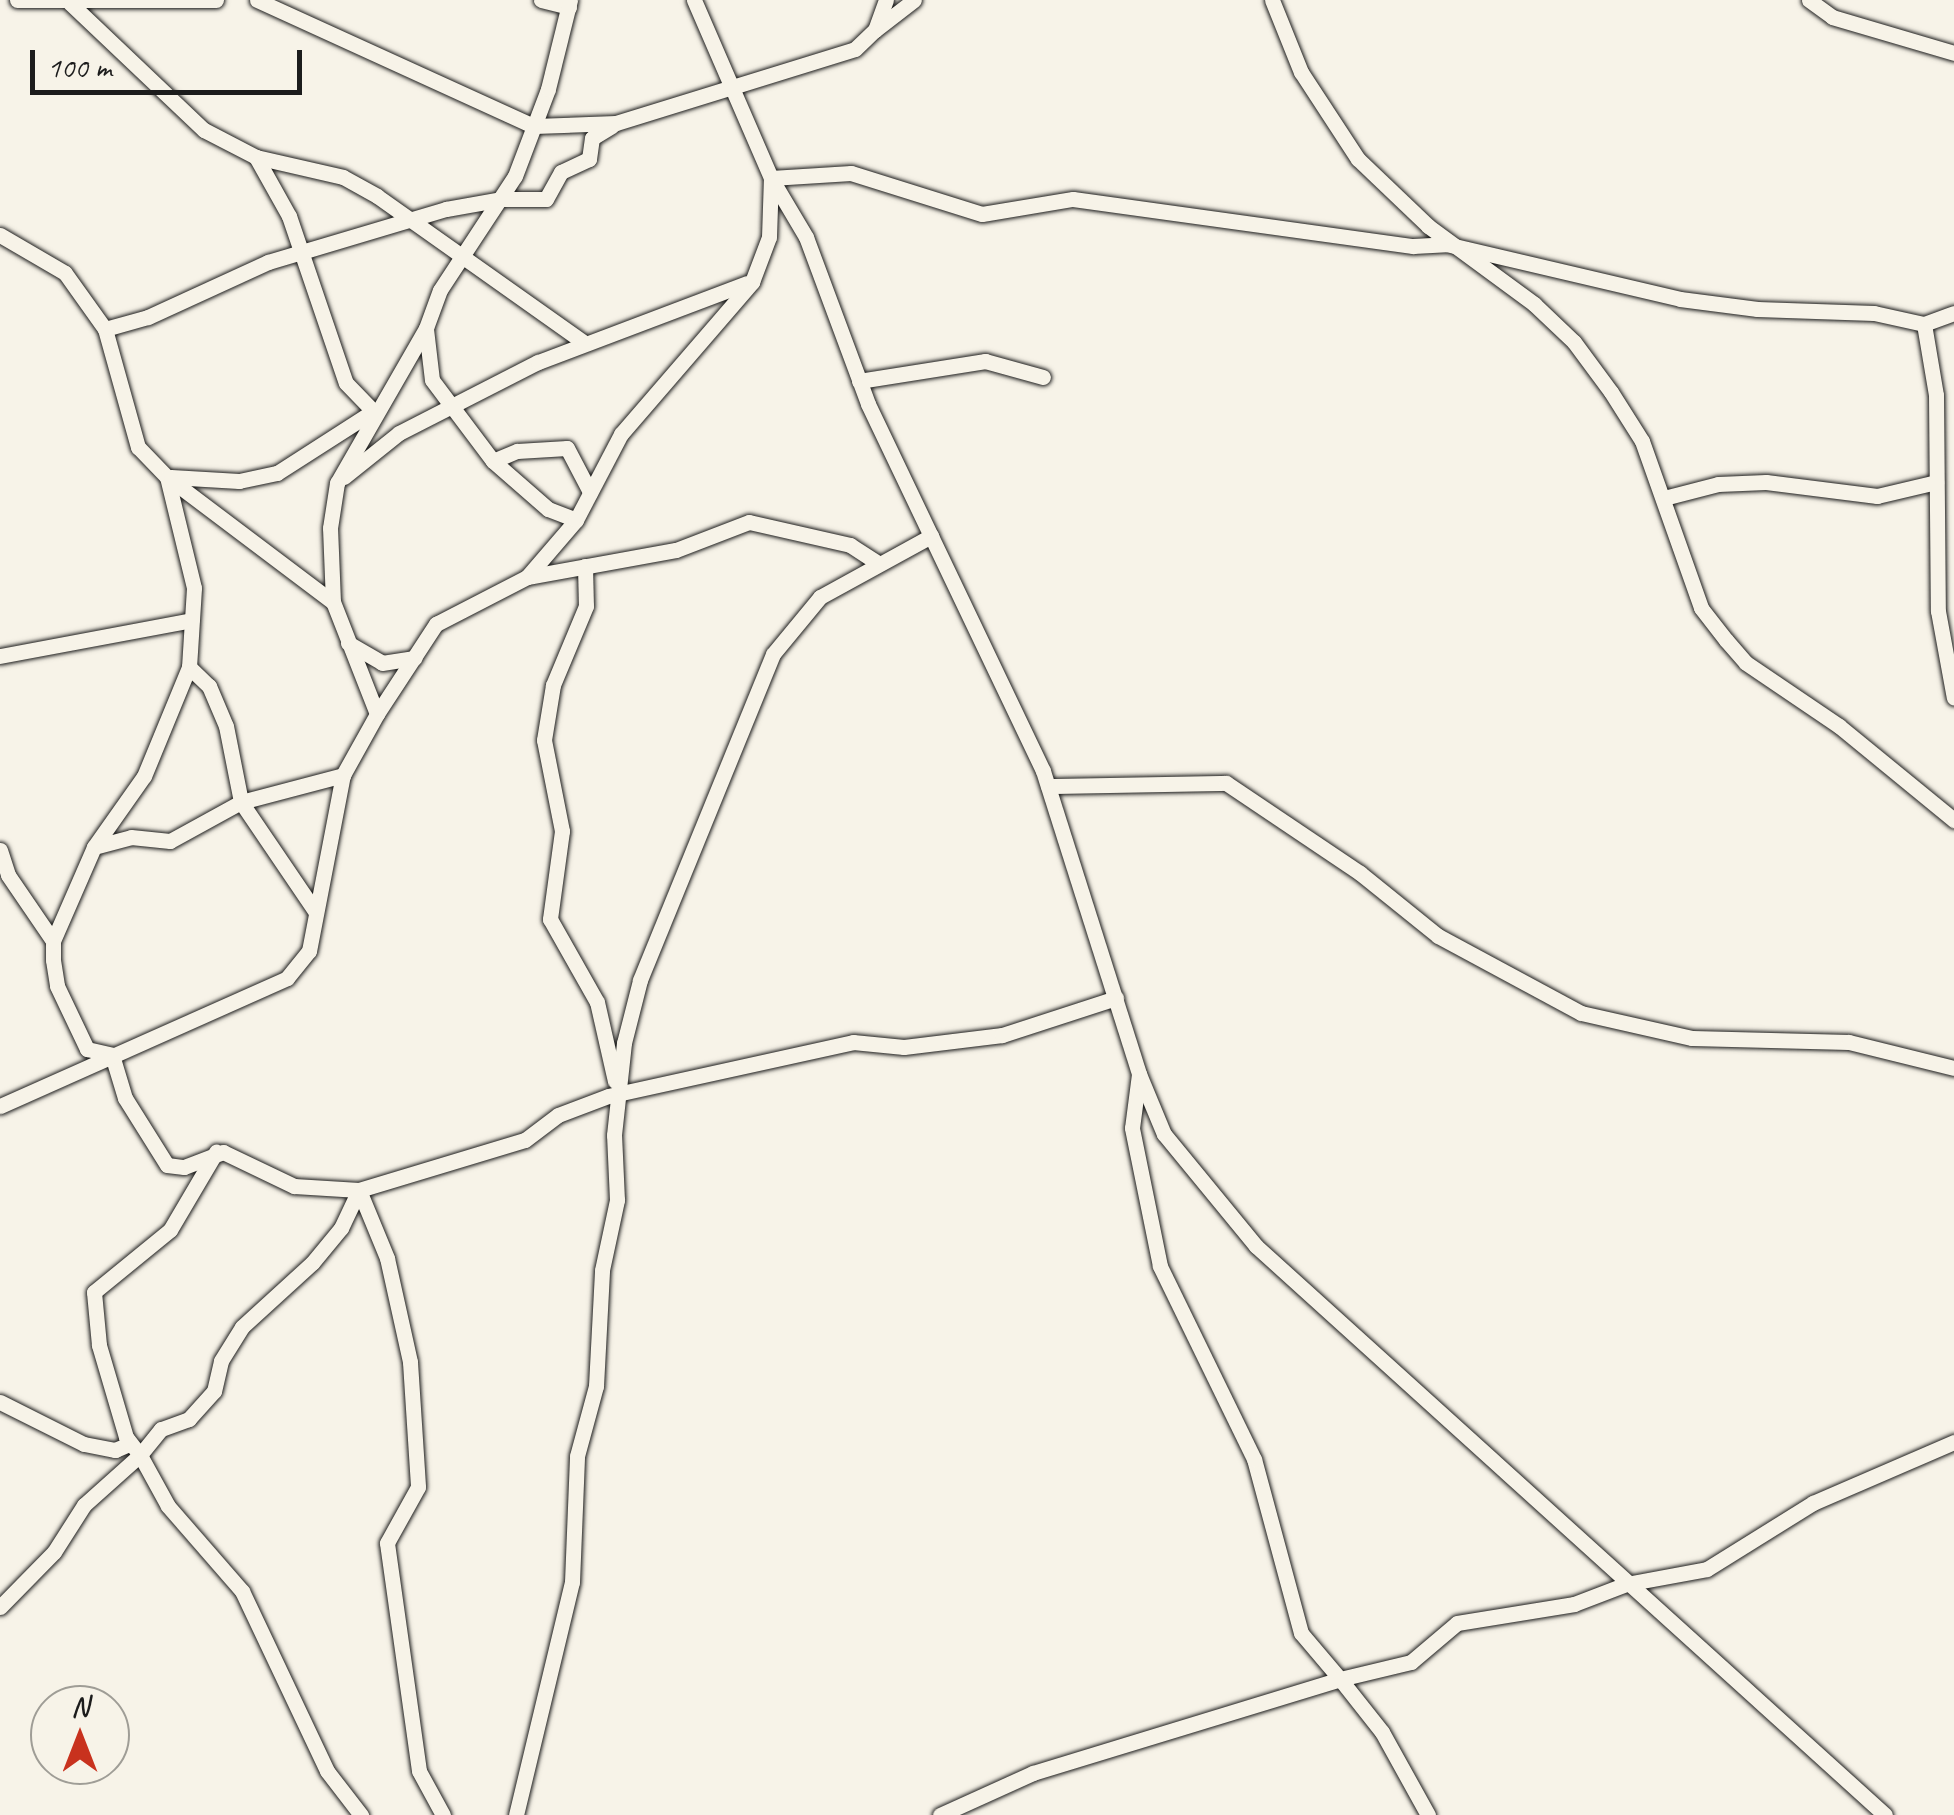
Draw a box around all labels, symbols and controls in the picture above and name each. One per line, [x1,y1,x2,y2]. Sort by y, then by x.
scale bar [35,30,308,92]
text: 100 m [47,48,112,86]
north arrow [30,1685,130,1785]
text: N [71,1689,89,1724]

